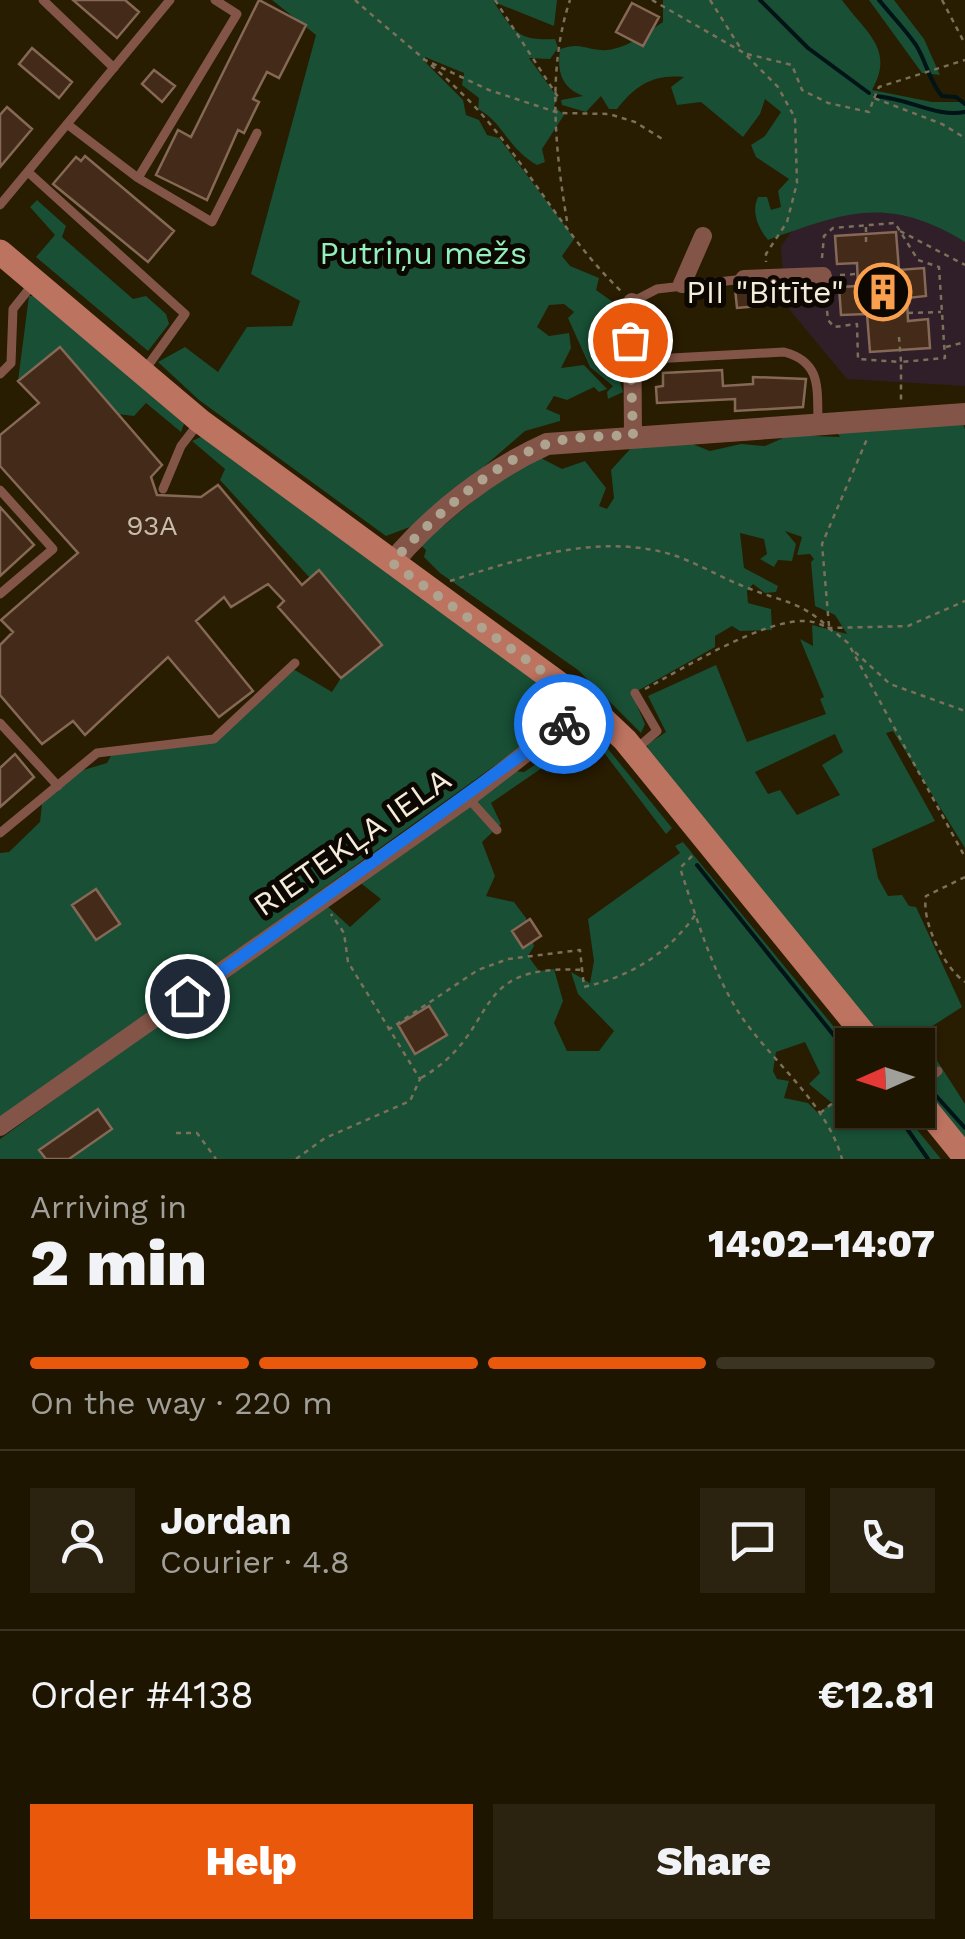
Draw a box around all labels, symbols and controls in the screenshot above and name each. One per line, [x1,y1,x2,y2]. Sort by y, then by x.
park label: Putriņu mežs [319,234,527,272]
building icon: PII "Bitīte" [853,262,913,322]
place label: PII "Bitīte" [686,273,844,311]
pin [588,298,673,383]
icon: bag [603,313,658,368]
house number: 93A [126,509,178,542]
courier [514,674,614,774]
icon: bike [537,697,592,752]
street label: RIETEKĻA IELA [246,760,458,924]
pin [145,954,230,1039]
icon: home [160,969,215,1024]
north arrow [835,1028,935,1128]
map controls [835,1028,935,1128]
text: Arriving in [30,1188,187,1226]
text: 14:02–14:07 [708,1222,935,1266]
text: 2 min [30,1225,207,1301]
text: On the way · 220 m [30,1384,333,1422]
button: person [30,1488,135,1593]
button: chat [700,1488,805,1593]
button: phone [830,1488,935,1593]
text: Jordan [160,1499,292,1543]
text: Courier · 4.8 [160,1543,350,1581]
text: Order #4138 [30,1673,254,1717]
text: €12.81 [818,1673,935,1717]
button: Help [30,1804,473,1919]
button: Share [493,1804,935,1919]

